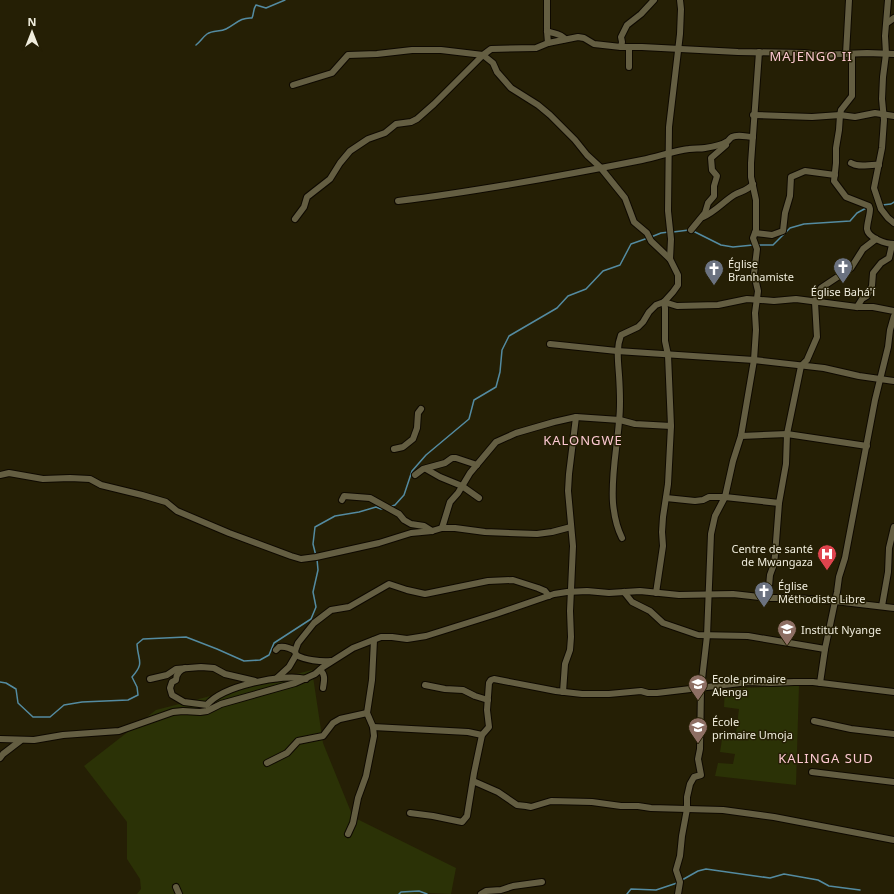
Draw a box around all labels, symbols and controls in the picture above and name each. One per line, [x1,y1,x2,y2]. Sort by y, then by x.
north arrow [12,12,52,52]
text: N [28,14,36,29]
district label: MAJENGO II [769,47,853,65]
place label: Église Branhamiste [728,256,794,284]
church icon: Église Bahá'í [832,256,854,284]
church icon: Église Branhamiste [703,258,725,286]
place label: Église Bahá'í [811,284,876,299]
district label: KALONGWE [543,431,623,449]
place label: Centre de santé de Mwangaza [731,541,813,569]
hospital icon: Centre de santé de Mwangaza [816,543,838,571]
place label: Église Méthodiste Libre [778,578,865,606]
church icon: Église Méthodiste Libre [753,580,775,608]
school or university icon: Institut Nyange [776,618,798,646]
place label: Institut Nyange [801,622,881,637]
place label: Ecole primaire Alenga [712,671,786,699]
school or university icon: Ecole primaire Alenga [687,673,709,701]
place label: École primaire Umoja [712,714,793,742]
school or university icon: École primaire Umoja [687,716,709,744]
district label: KALINGA SUD [778,749,874,767]

